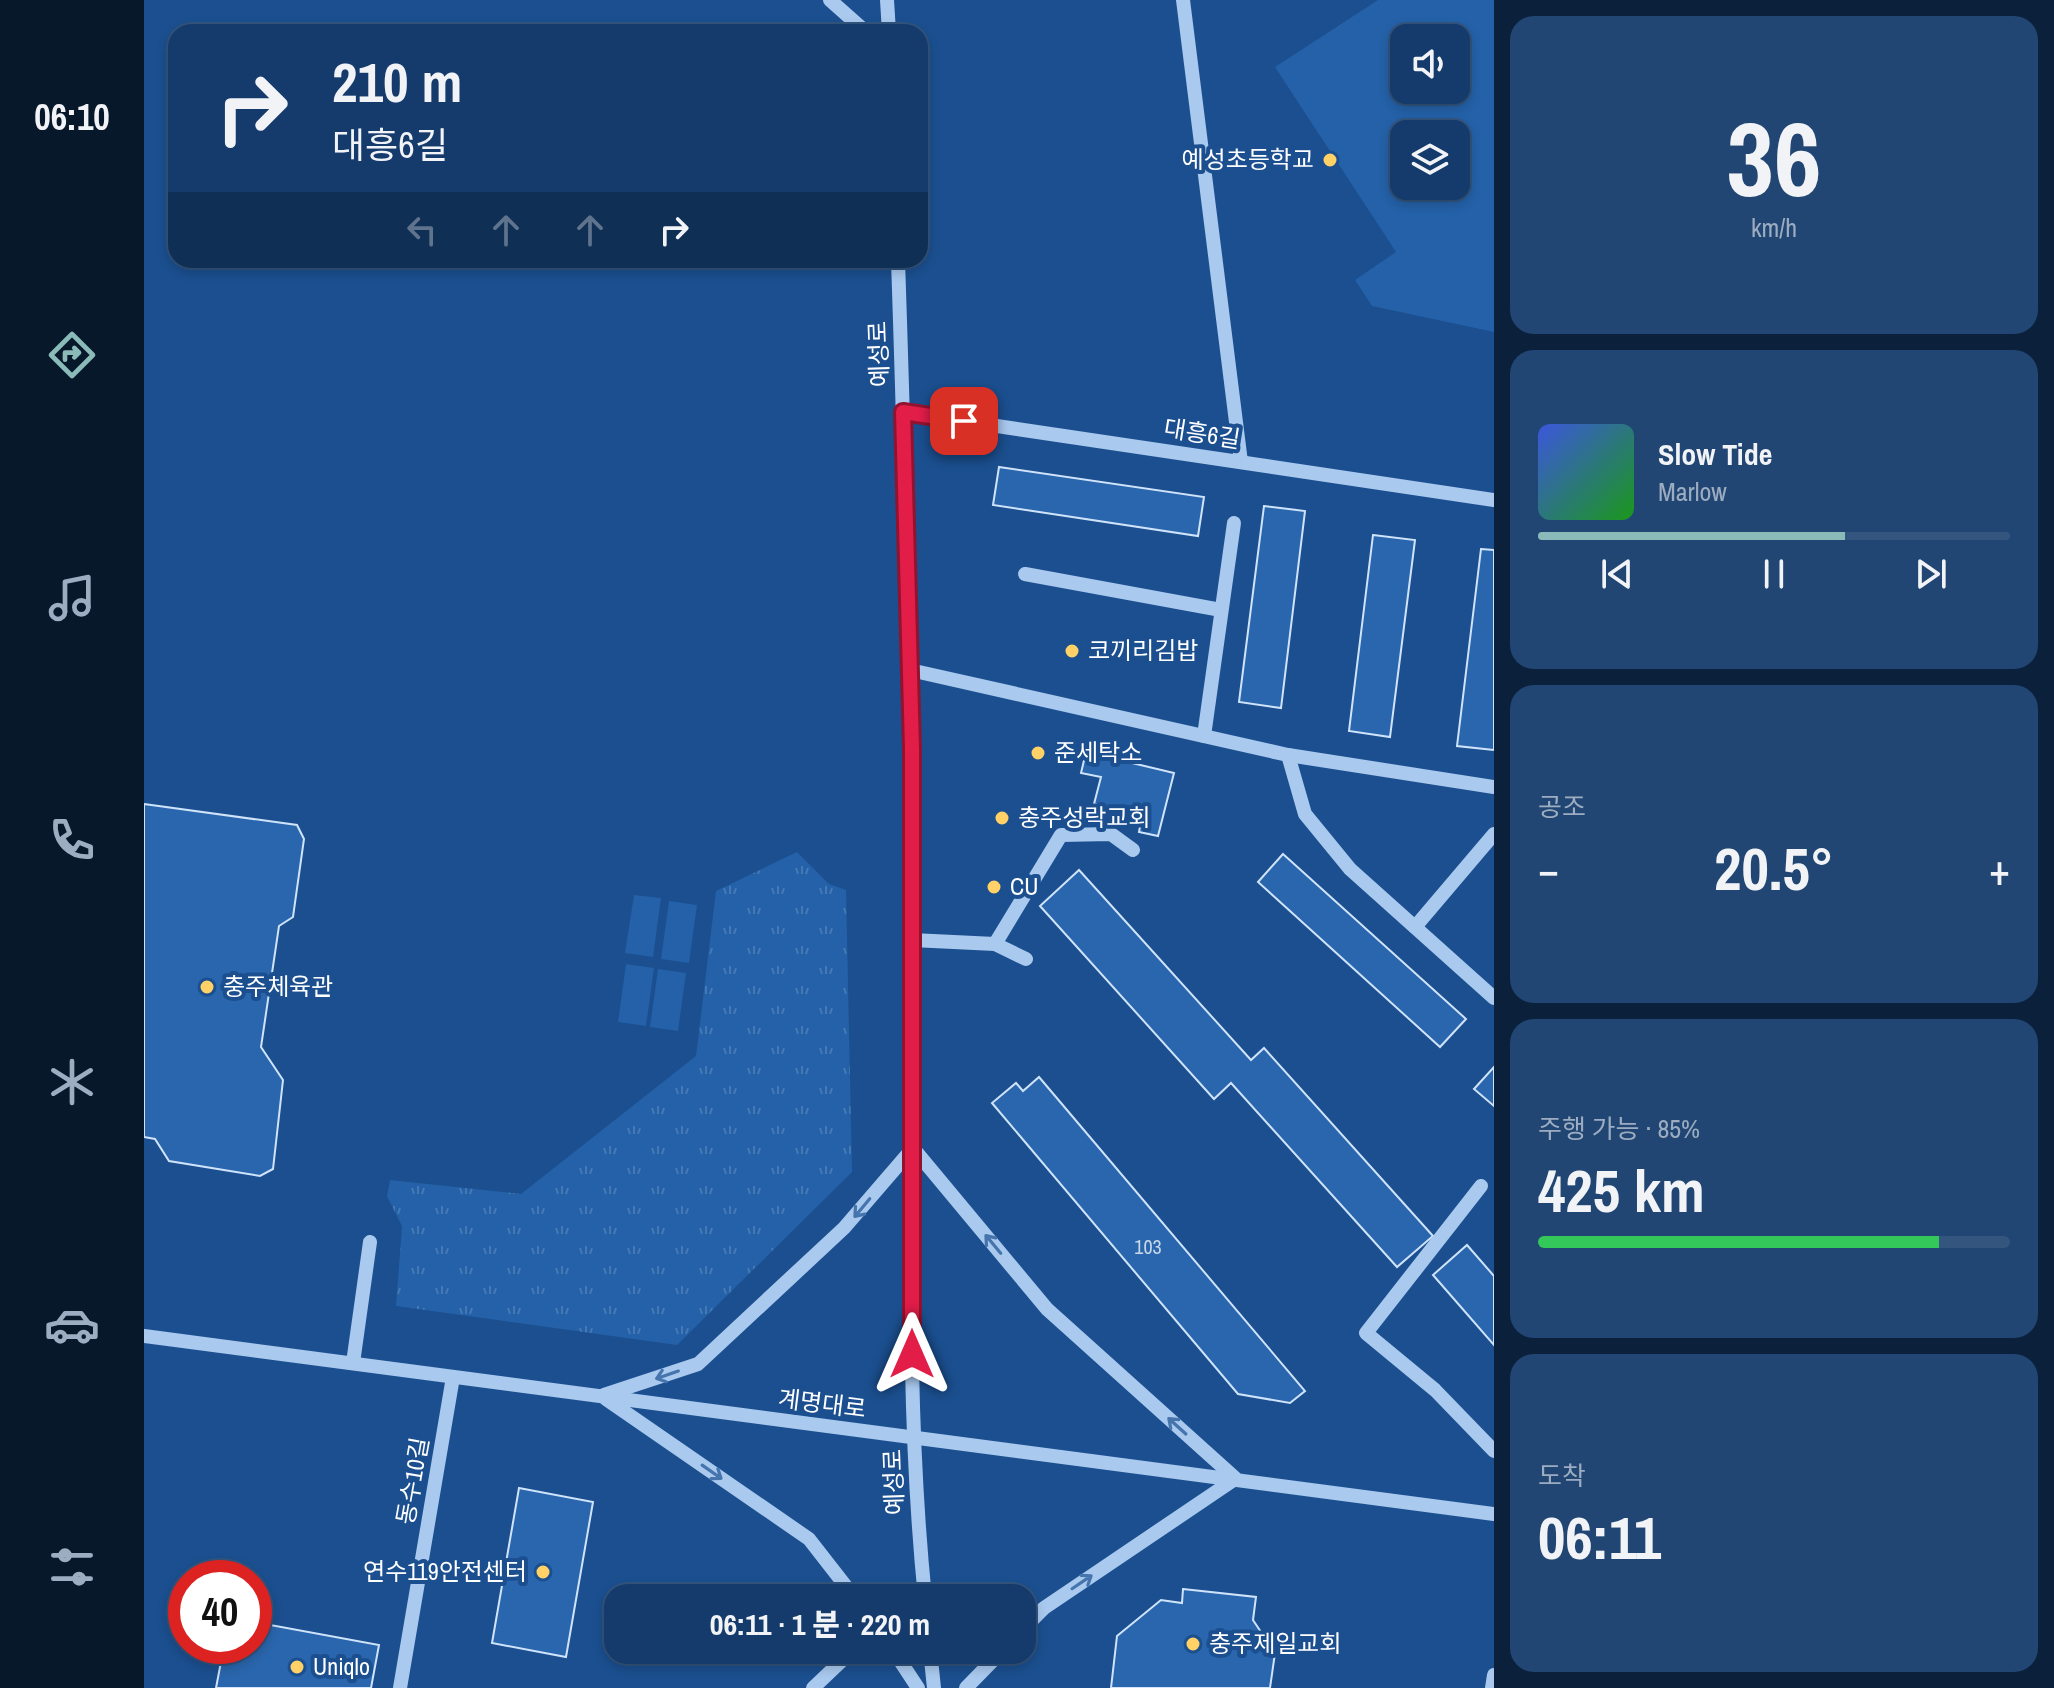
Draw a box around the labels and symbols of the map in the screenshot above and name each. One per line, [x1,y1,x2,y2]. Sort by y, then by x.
place label: 예성초등학교 [1182,143,1314,175]
marker: 예성초등학교 [1321,151,1339,169]
street label: 예성로 [861,320,895,388]
pin [930,387,998,455]
street label: 대흥6길 [1162,411,1243,455]
place label: 코끼리김밥 [1088,634,1198,666]
marker: 코끼리김밥 [1063,642,1081,660]
place label: 준세탁소 [1054,736,1142,768]
marker: 준세탁소 [1029,744,1047,762]
place label: 충주성락교회 [1018,801,1150,833]
marker: 충주성락교회 [993,809,1011,827]
place label: CU [1010,870,1038,902]
marker: CU [985,878,1003,896]
place label: 충주체육관 [223,970,333,1002]
marker: 충주체육관 [198,978,216,996]
one-way arrow [853,1197,871,1217]
house number: 103 [1134,1233,1162,1260]
one-way arrow [984,1234,1002,1254]
position arrow [870,1312,954,1396]
one-way arrow [654,1368,679,1383]
street label: 계명대로 [776,1382,868,1424]
one-way arrow [1168,1418,1188,1436]
street label: 동수10길 [389,1435,435,1527]
street label: 예성로 [876,1448,910,1516]
one-way arrow [701,1464,723,1480]
place label: 연수119안전센터 [363,1555,527,1587]
speed limit sign: 40 [168,1560,272,1664]
marker: 연수119안전센터 [534,1563,552,1581]
one-way arrow [1071,1574,1093,1590]
place label: 충주제일교회 [1209,1627,1341,1659]
marker: 충주제일교회 [1184,1635,1202,1653]
place label: Uniqlo [313,1650,370,1682]
marker: Uniqlo [288,1658,306,1676]

